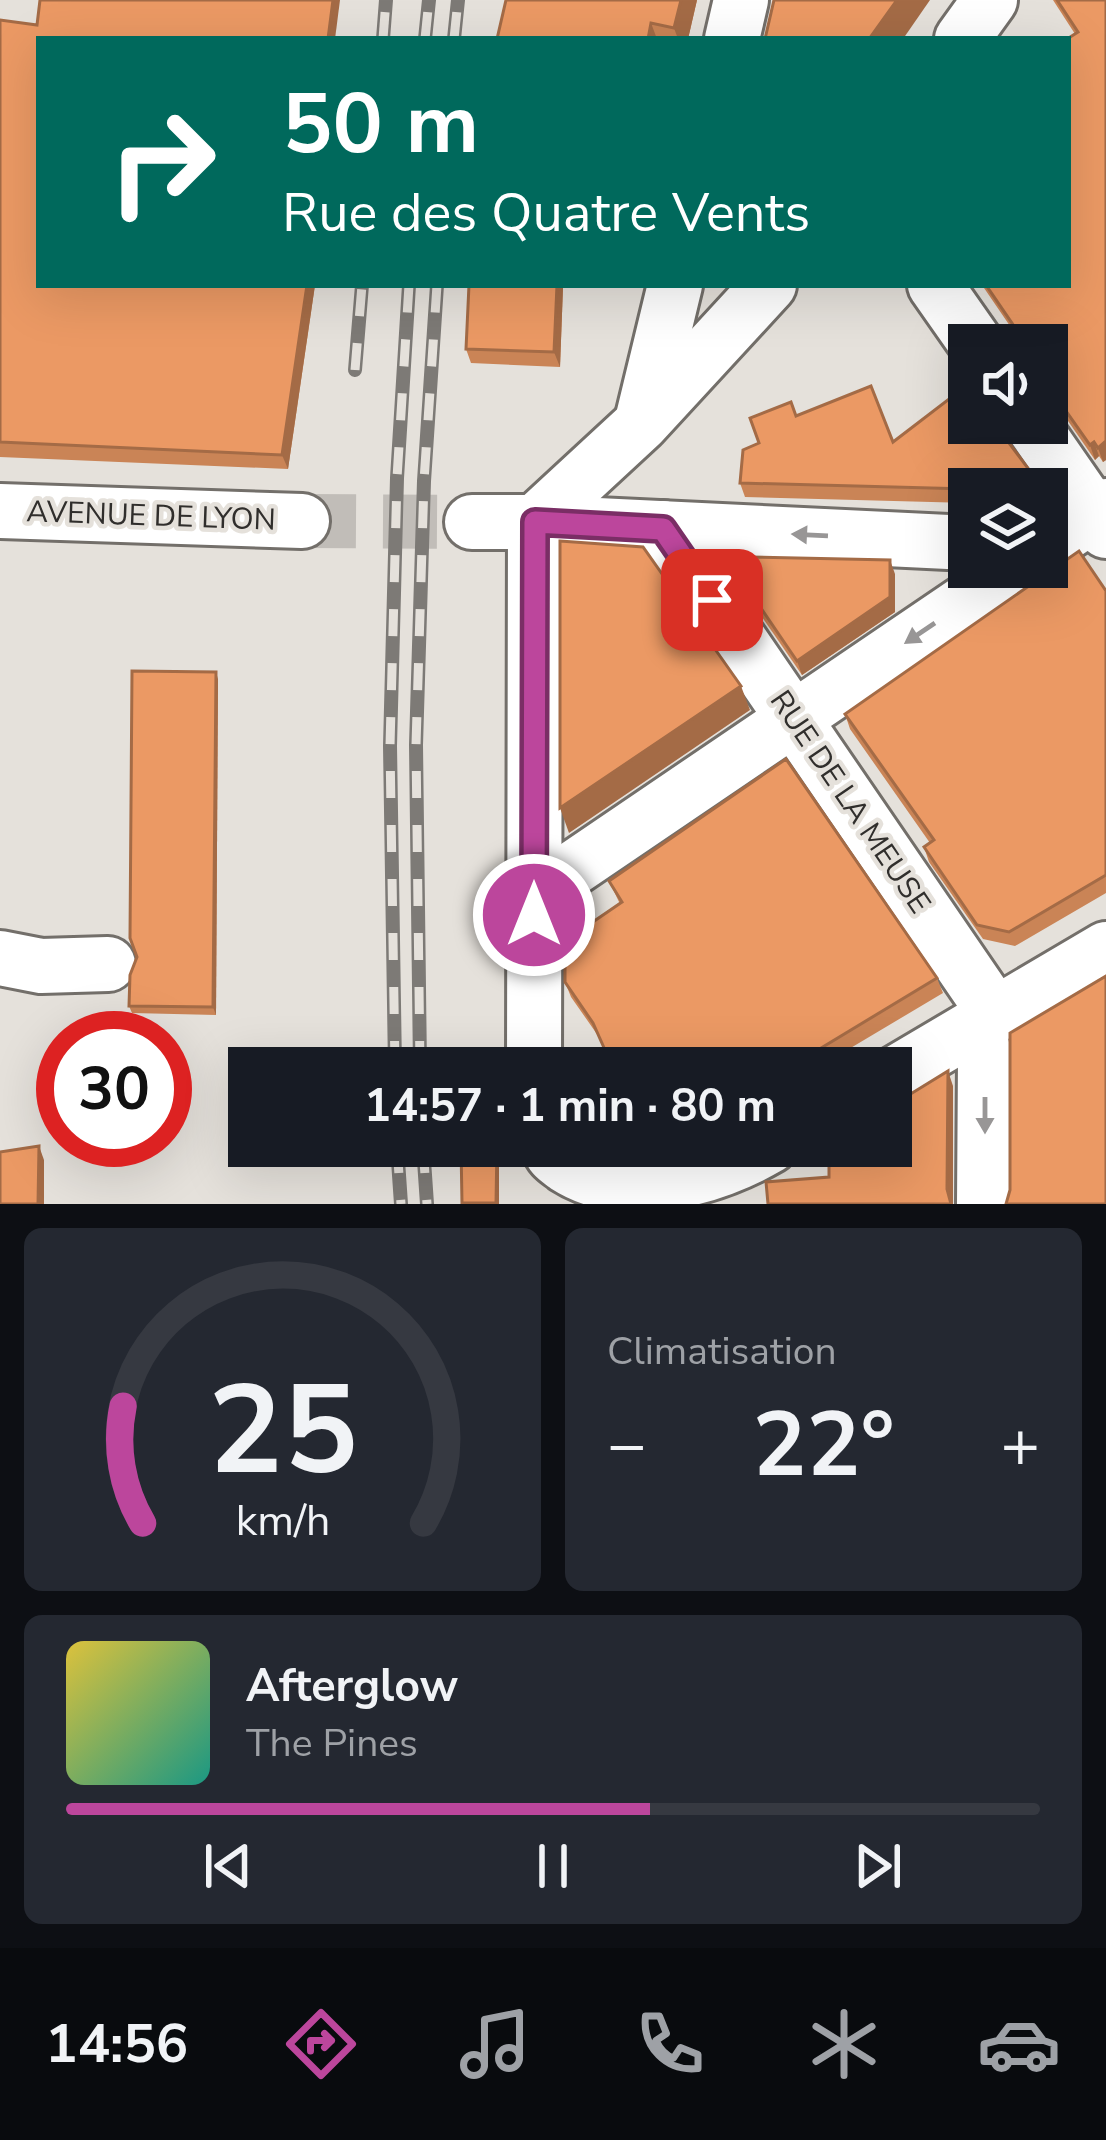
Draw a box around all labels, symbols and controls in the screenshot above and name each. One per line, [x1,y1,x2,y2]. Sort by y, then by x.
text: 50 m [282,67,479,182]
icon: right [84,84,240,240]
text: Rue des Quatre Vents [282,176,810,250]
map controls [948,324,1068,588]
button: sound [948,324,1068,444]
button: layers [948,468,1068,588]
street label: AVENUE DE LYON [26,491,276,541]
one-way arrow [790,525,828,544]
pin [661,549,763,651]
icon: arrive [679,567,745,633]
one-way arrow [904,621,936,644]
street label: RUE DE LA MEUSE [760,682,940,922]
position arrow [471,852,597,978]
speed limit sign: 30 [36,1011,192,1167]
text: 14:57 · 1 min · 80 m [364,1076,776,1137]
one-way arrow [975,1097,995,1135]
text: Climatisation [607,1325,837,1378]
text: 25 [208,1346,357,1516]
text: 22° [752,1384,895,1507]
text: − [607,1400,647,1490]
text: + [1000,1400,1040,1490]
text: km/h [235,1491,330,1549]
text: Afterglow [246,1656,458,1717]
text: The Pines [246,1717,418,1770]
icon: previous [195,1833,261,1899]
icon: pause [520,1833,586,1899]
icon: next [845,1833,911,1899]
icon: directions [279,2002,363,2086]
icon: music [453,2002,537,2086]
icon: phone [628,2002,712,2086]
icon: climate [802,2002,886,2086]
icon: car [977,2002,1061,2086]
text: 14:56 [45,2007,188,2081]

